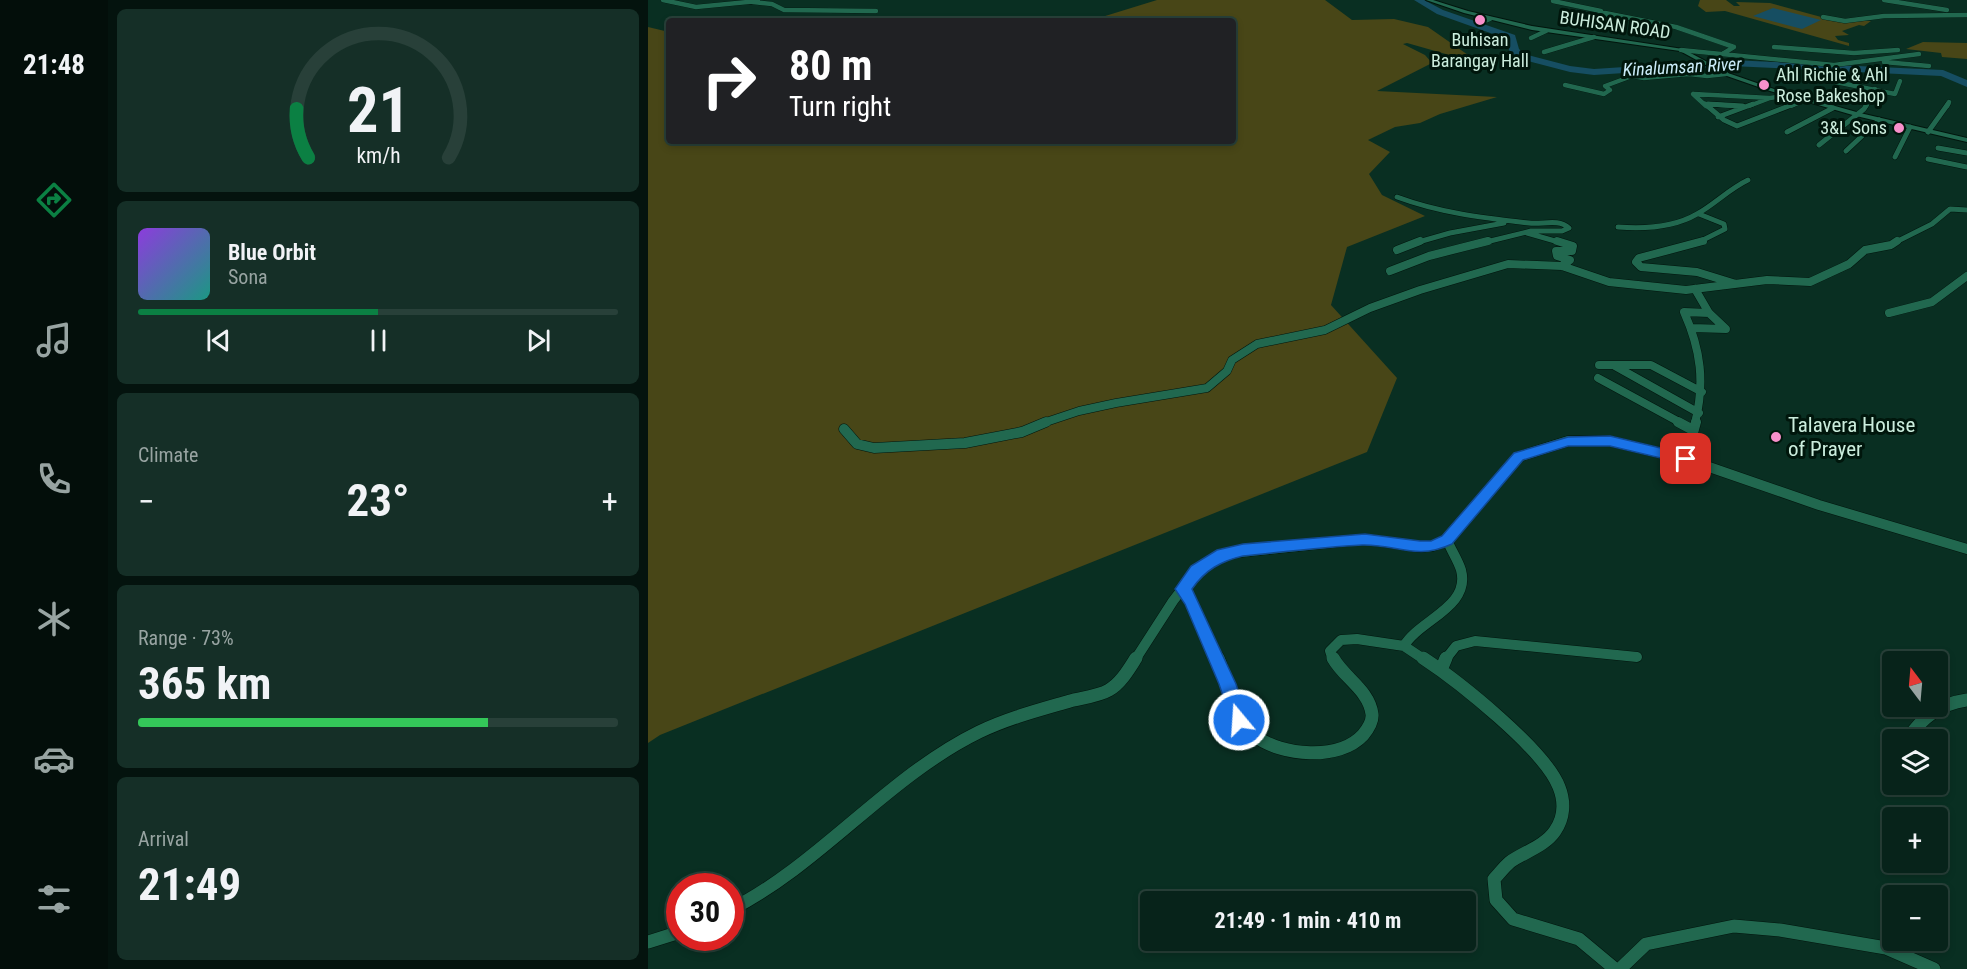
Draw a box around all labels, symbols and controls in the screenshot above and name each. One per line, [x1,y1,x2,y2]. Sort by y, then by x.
street label: BUHISAN ROAD [1558,6,1672,43]
marker: Buhisan Barangay Hall [1473,13,1487,27]
place label: Buhisan Barangay Hall [1431,29,1529,71]
text: 80 m [789,41,872,90]
icon: right [690,42,768,120]
text: 21:48 [23,49,85,81]
water label: Kinalumsan River [1622,53,1743,80]
place label: Ahl Richie & Ahl Rose Bakeshop [1776,64,1888,106]
text: 21 [346,74,410,147]
marker: Ahl Richie & Ahl Rose Bakeshop [1757,78,1771,92]
text: Turn right [789,91,891,123]
place label: 3&L Sons [1820,117,1887,138]
marker: 3&L Sons [1892,121,1906,135]
text: km/h [356,143,400,168]
icon: directions [33,179,75,221]
text: Blue Orbit [228,240,316,265]
text: Sona [228,265,268,289]
icon: music [33,319,75,361]
icon: previous [202,324,235,357]
icon: pause [362,324,395,357]
icon: next [522,324,555,357]
place label: Talavera House of Prayer [1788,413,1915,461]
marker: Talavera House of Prayer [1769,430,1783,444]
pin [1660,433,1711,484]
icon: arrive [1669,442,1702,475]
text: Climate [138,443,198,467]
icon: phone [33,458,75,500]
text: 23° [347,474,410,527]
text: − [138,482,155,521]
text: + [602,482,618,521]
icon: climate [33,598,75,640]
text: Range · 73% [138,626,234,650]
north arrow [1882,651,1948,717]
map controls [1882,651,1948,951]
text: 365 km [138,657,271,710]
position arrow [1207,688,1271,752]
button: layers [1882,729,1948,795]
icon: car [33,738,75,780]
button: + [1882,807,1948,873]
text: Arrival [138,827,189,851]
text: 21:49 [138,858,241,911]
speed limit sign: 30 [666,873,744,951]
icon: filters [33,878,75,920]
button: − [1882,885,1948,951]
text: 21:49 · 1 min · 410 m [1215,908,1401,933]

